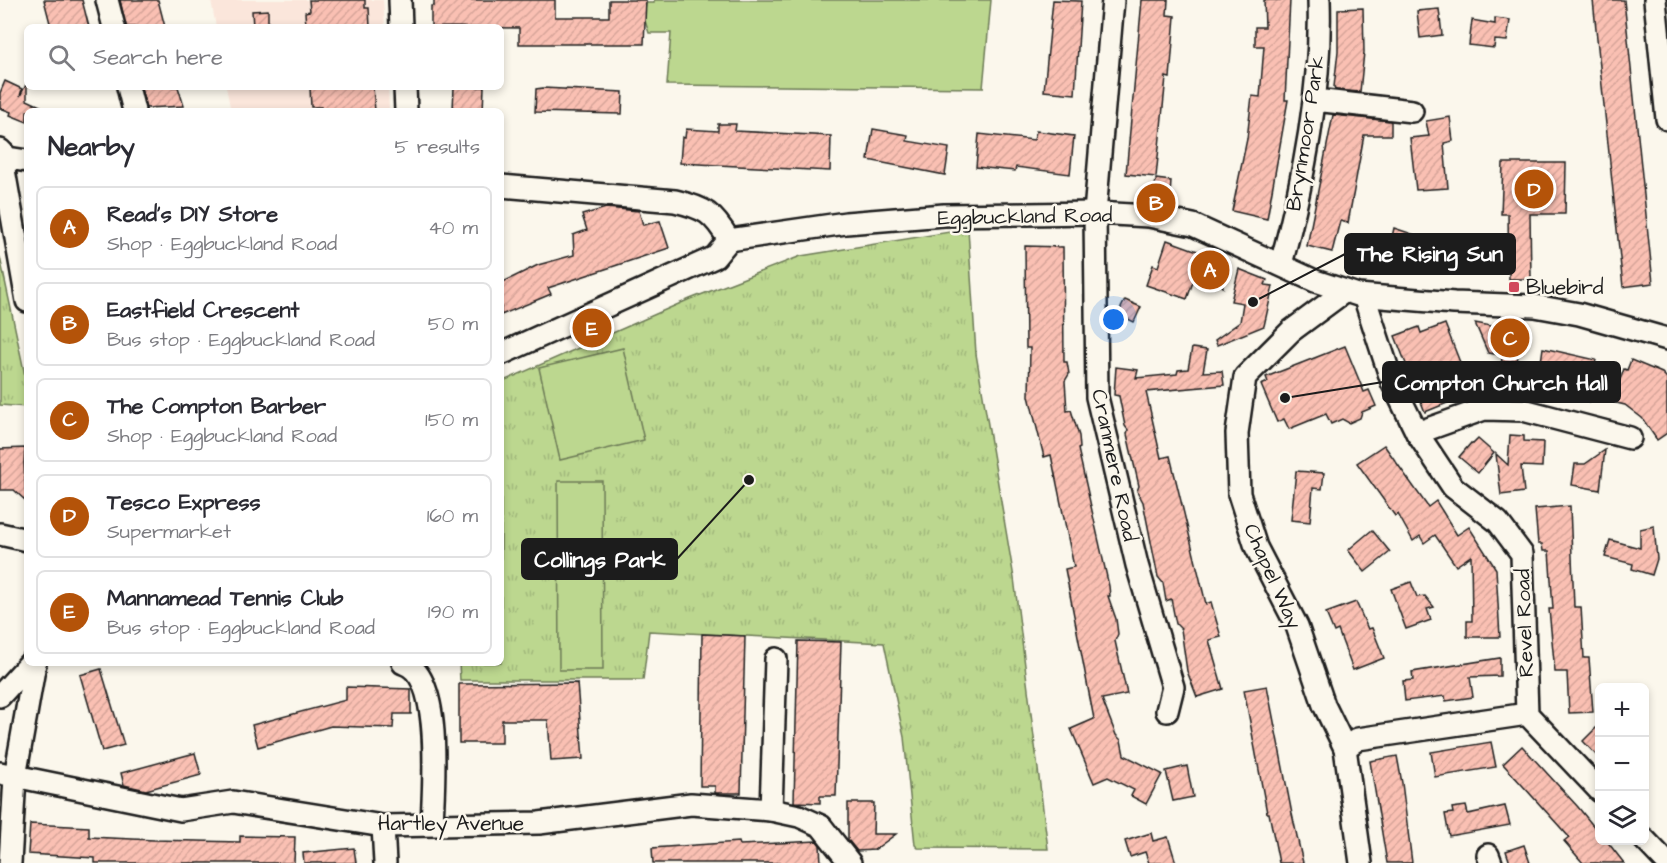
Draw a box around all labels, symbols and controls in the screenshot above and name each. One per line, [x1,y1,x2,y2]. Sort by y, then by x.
search box [24,24,504,90]
icon: search [45,41,78,74]
text: Search here [93,42,223,73]
street label: Brynmoor Park [1279,53,1334,213]
text: Nearby [48,129,135,165]
text: 5 results [395,133,480,161]
pin: D [1514,166,1553,212]
pin: B [1136,180,1176,226]
text: Read's DIY Store [107,199,278,230]
street label: Eggbuckland Road [937,200,1113,235]
text: A [63,214,76,242]
text: 40 m [428,214,478,242]
text: Shop · Eggbuckland Road [107,230,337,258]
callout: The Rising Sun [1345,234,1515,274]
text: The Rising Sun [1356,239,1503,271]
pin: A [1190,248,1230,292]
place label: Bluebird [1526,273,1604,302]
marker: Bluebird [1507,280,1521,294]
text: Eastfield Crescent [107,295,299,326]
your location [1099,305,1128,334]
pin: E [572,306,612,350]
text: B [62,310,77,338]
text: 50 m [428,310,478,338]
pin: C [1490,316,1530,360]
text: Bus stop · Eggbuckland Road [107,326,375,354]
callout: Compton Church Hall [1383,362,1620,402]
text: Compton Church Hall [1394,368,1608,399]
street label: Cranmere Road [1084,386,1145,544]
text: The Compton Barber [107,391,326,422]
text: C [62,406,77,434]
text: 150 m [425,406,478,434]
text: Shop · Eggbuckland Road [107,422,337,450]
text: Tesco Express [107,487,261,518]
text: D [63,502,76,530]
text: 160 m [427,502,478,530]
text: Supermarket [107,518,231,546]
street label: Chapel Way [1235,519,1309,635]
callout: Collings Park [522,539,677,579]
text: Collings Park [534,545,666,577]
street label: Revel Road [1508,568,1541,678]
text: Mannamead Tennis Club [107,583,343,614]
text: E [64,598,75,626]
text: 190 m [428,598,478,626]
text: Bus stop · Eggbuckland Road [107,614,375,642]
map controls [1595,683,1649,845]
button: + [1595,683,1649,737]
button: − [1595,737,1649,791]
button: layers [1595,791,1649,845]
street label: Hartley Avenue [378,809,524,840]

